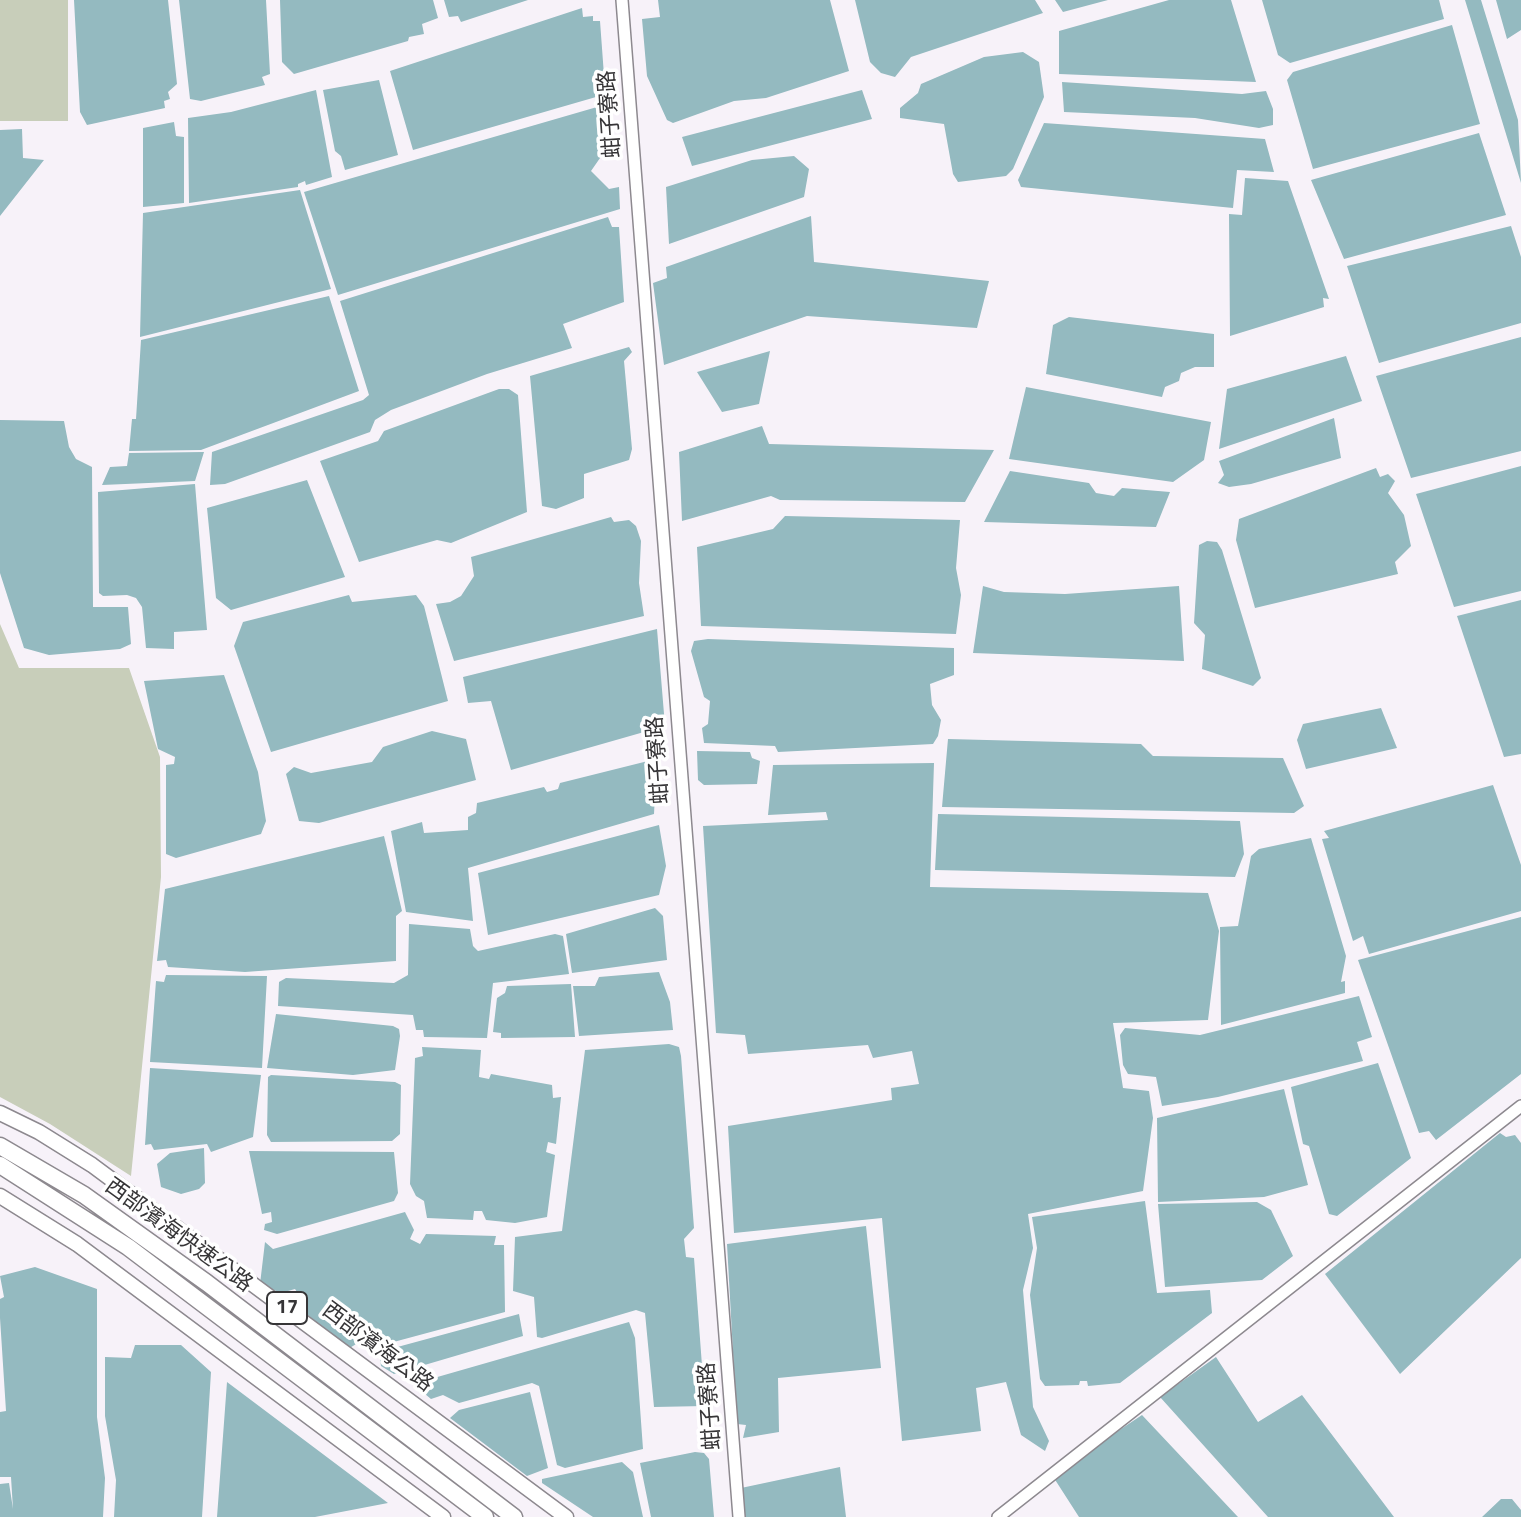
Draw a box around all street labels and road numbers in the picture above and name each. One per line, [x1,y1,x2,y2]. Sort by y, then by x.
street label: 蚶子寮路 [595,69,627,159]
street label: 蚶子寮路 [643,715,675,805]
street label: 西部濱海快速公路 [99,1174,257,1298]
road number: 17 [267,1292,307,1324]
street label: 西部濱海公路 [316,1298,438,1398]
street label: 蚶子寮路 [695,1361,727,1451]

